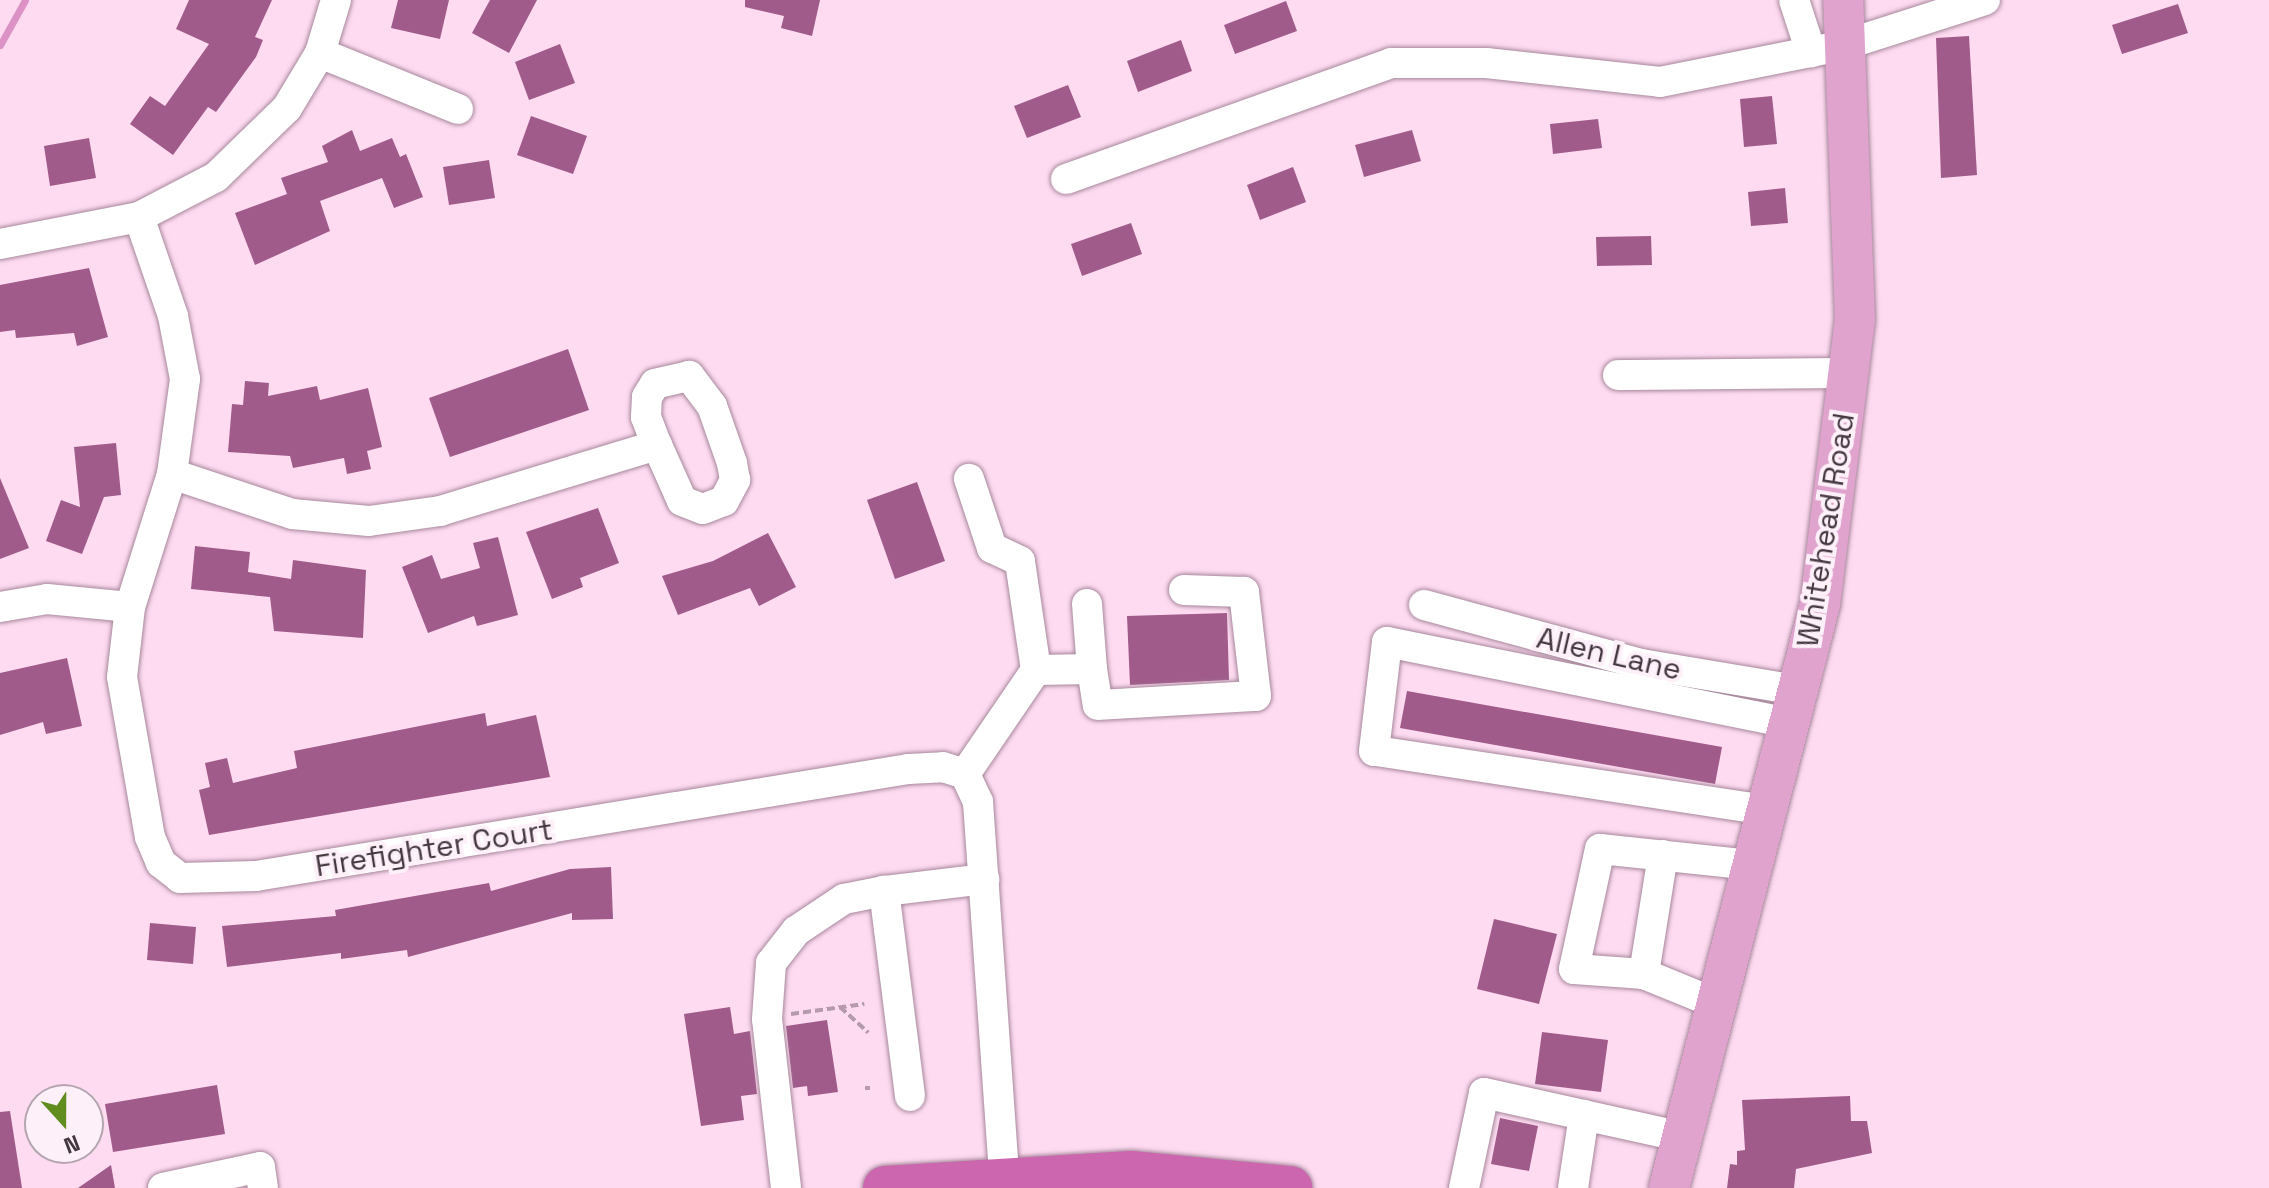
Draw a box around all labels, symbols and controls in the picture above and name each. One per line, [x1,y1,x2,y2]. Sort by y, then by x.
street label: Whitehead Road [1790,410,1862,650]
street label: Allen Lane [1533,620,1685,688]
street label: Firefighter Court [313,811,555,885]
north arrow [24,1084,104,1164]
text: N [60,1129,84,1160]

